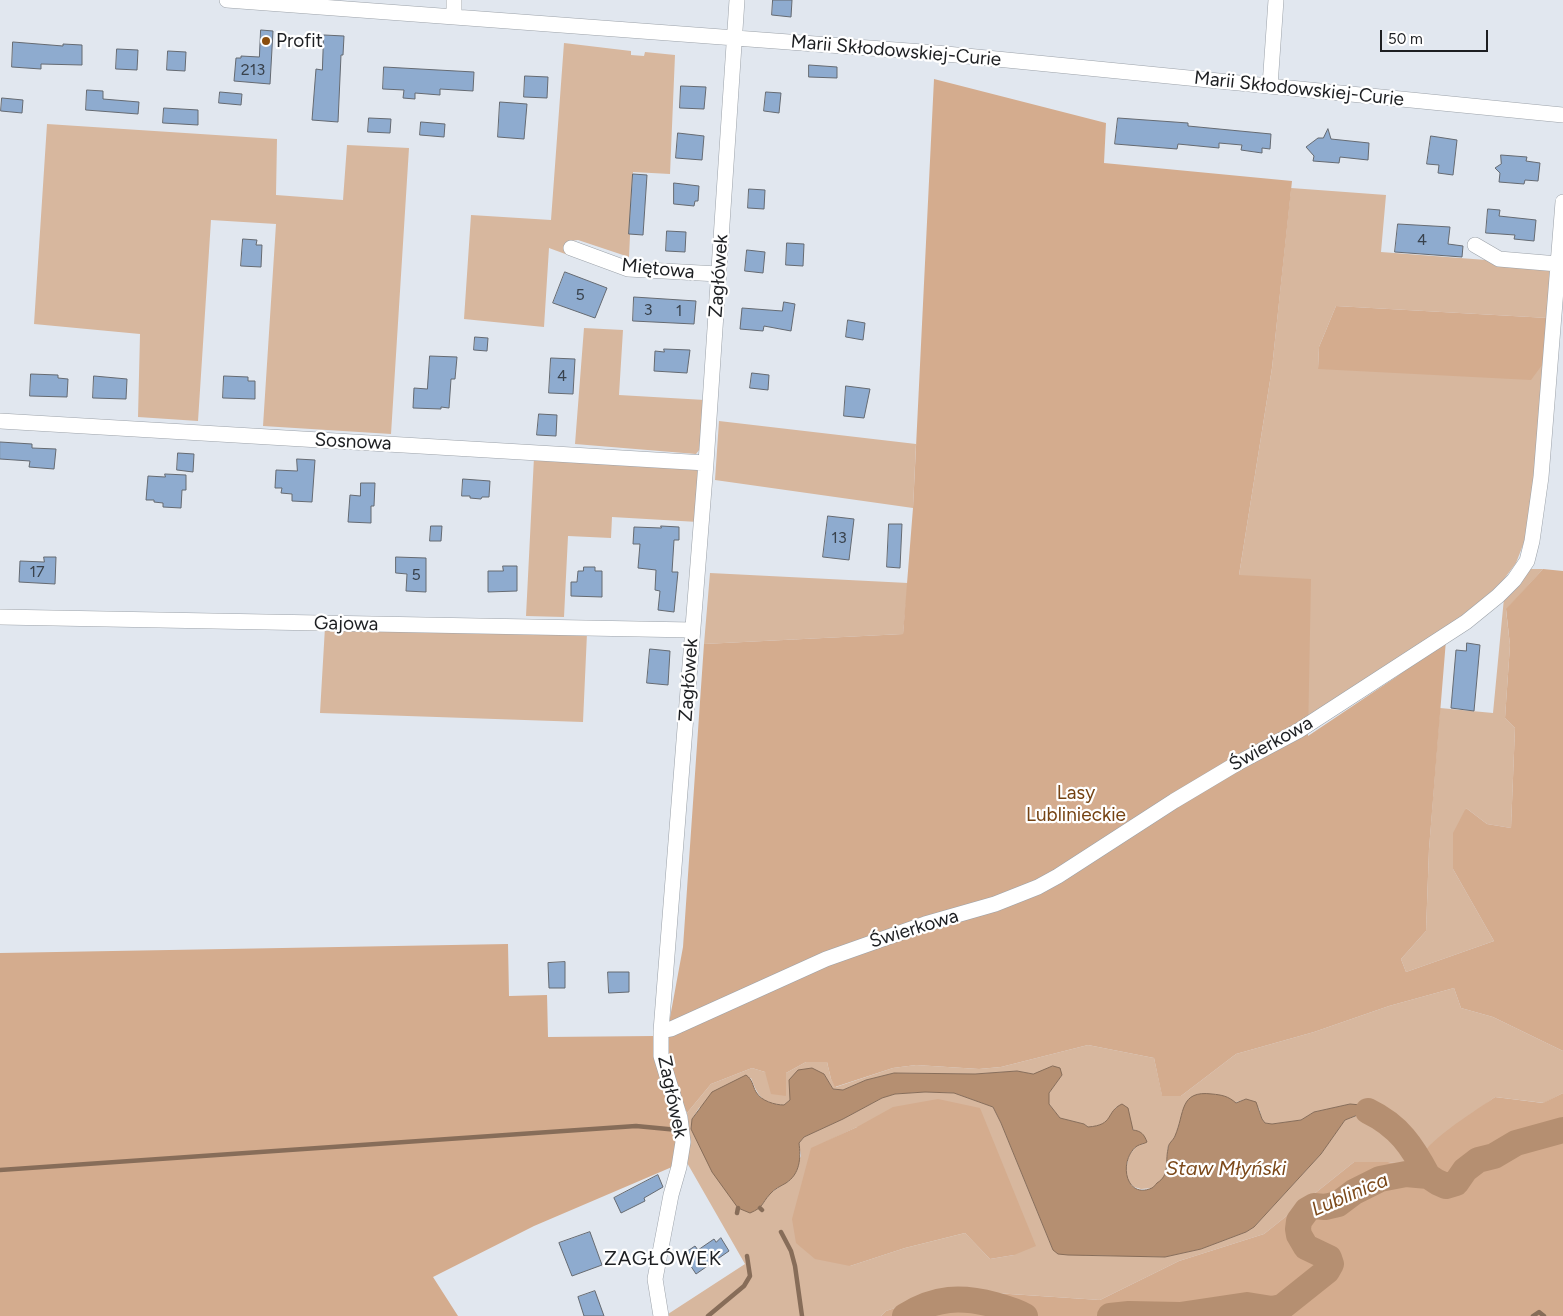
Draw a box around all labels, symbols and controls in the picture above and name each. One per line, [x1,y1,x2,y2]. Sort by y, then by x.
scale bar [1383,20,1490,52]
place label: Profit [276,30,323,52]
street label: Marii Skłodowskiej-Curie [790,30,1002,72]
text: 50 m [1388,30,1423,48]
marker: Profit [260,35,272,47]
house number: 213 [241,60,265,80]
street label: Marii Skłodowskiej-Curie [1193,67,1405,111]
house number: 4 [1417,230,1427,250]
street label: Zagłówek [705,234,733,318]
street label: Miętowa [620,254,696,284]
house number: 5 [575,285,585,305]
house number: 3 [644,300,652,320]
house number: 1 [676,301,682,321]
house number: 4 [557,366,567,386]
street label: Sosnowa [314,429,392,455]
house number: 13 [831,528,847,548]
house number: 17 [29,562,45,582]
house number: 5 [411,565,421,585]
street label: Gajowa [314,612,378,636]
street label: Zagłówek [675,638,703,722]
street label: Świerkowa [1225,712,1317,776]
park label: Lasy Lublinieckie [1026,782,1126,826]
street label: Świerkowa [867,905,961,953]
street label: Zagłówek [652,1054,692,1140]
water label: Staw Młyński [1166,1157,1286,1181]
water label: Lublinica [1308,1168,1392,1222]
district label: ZAGŁÓWEK [603,1247,723,1271]

